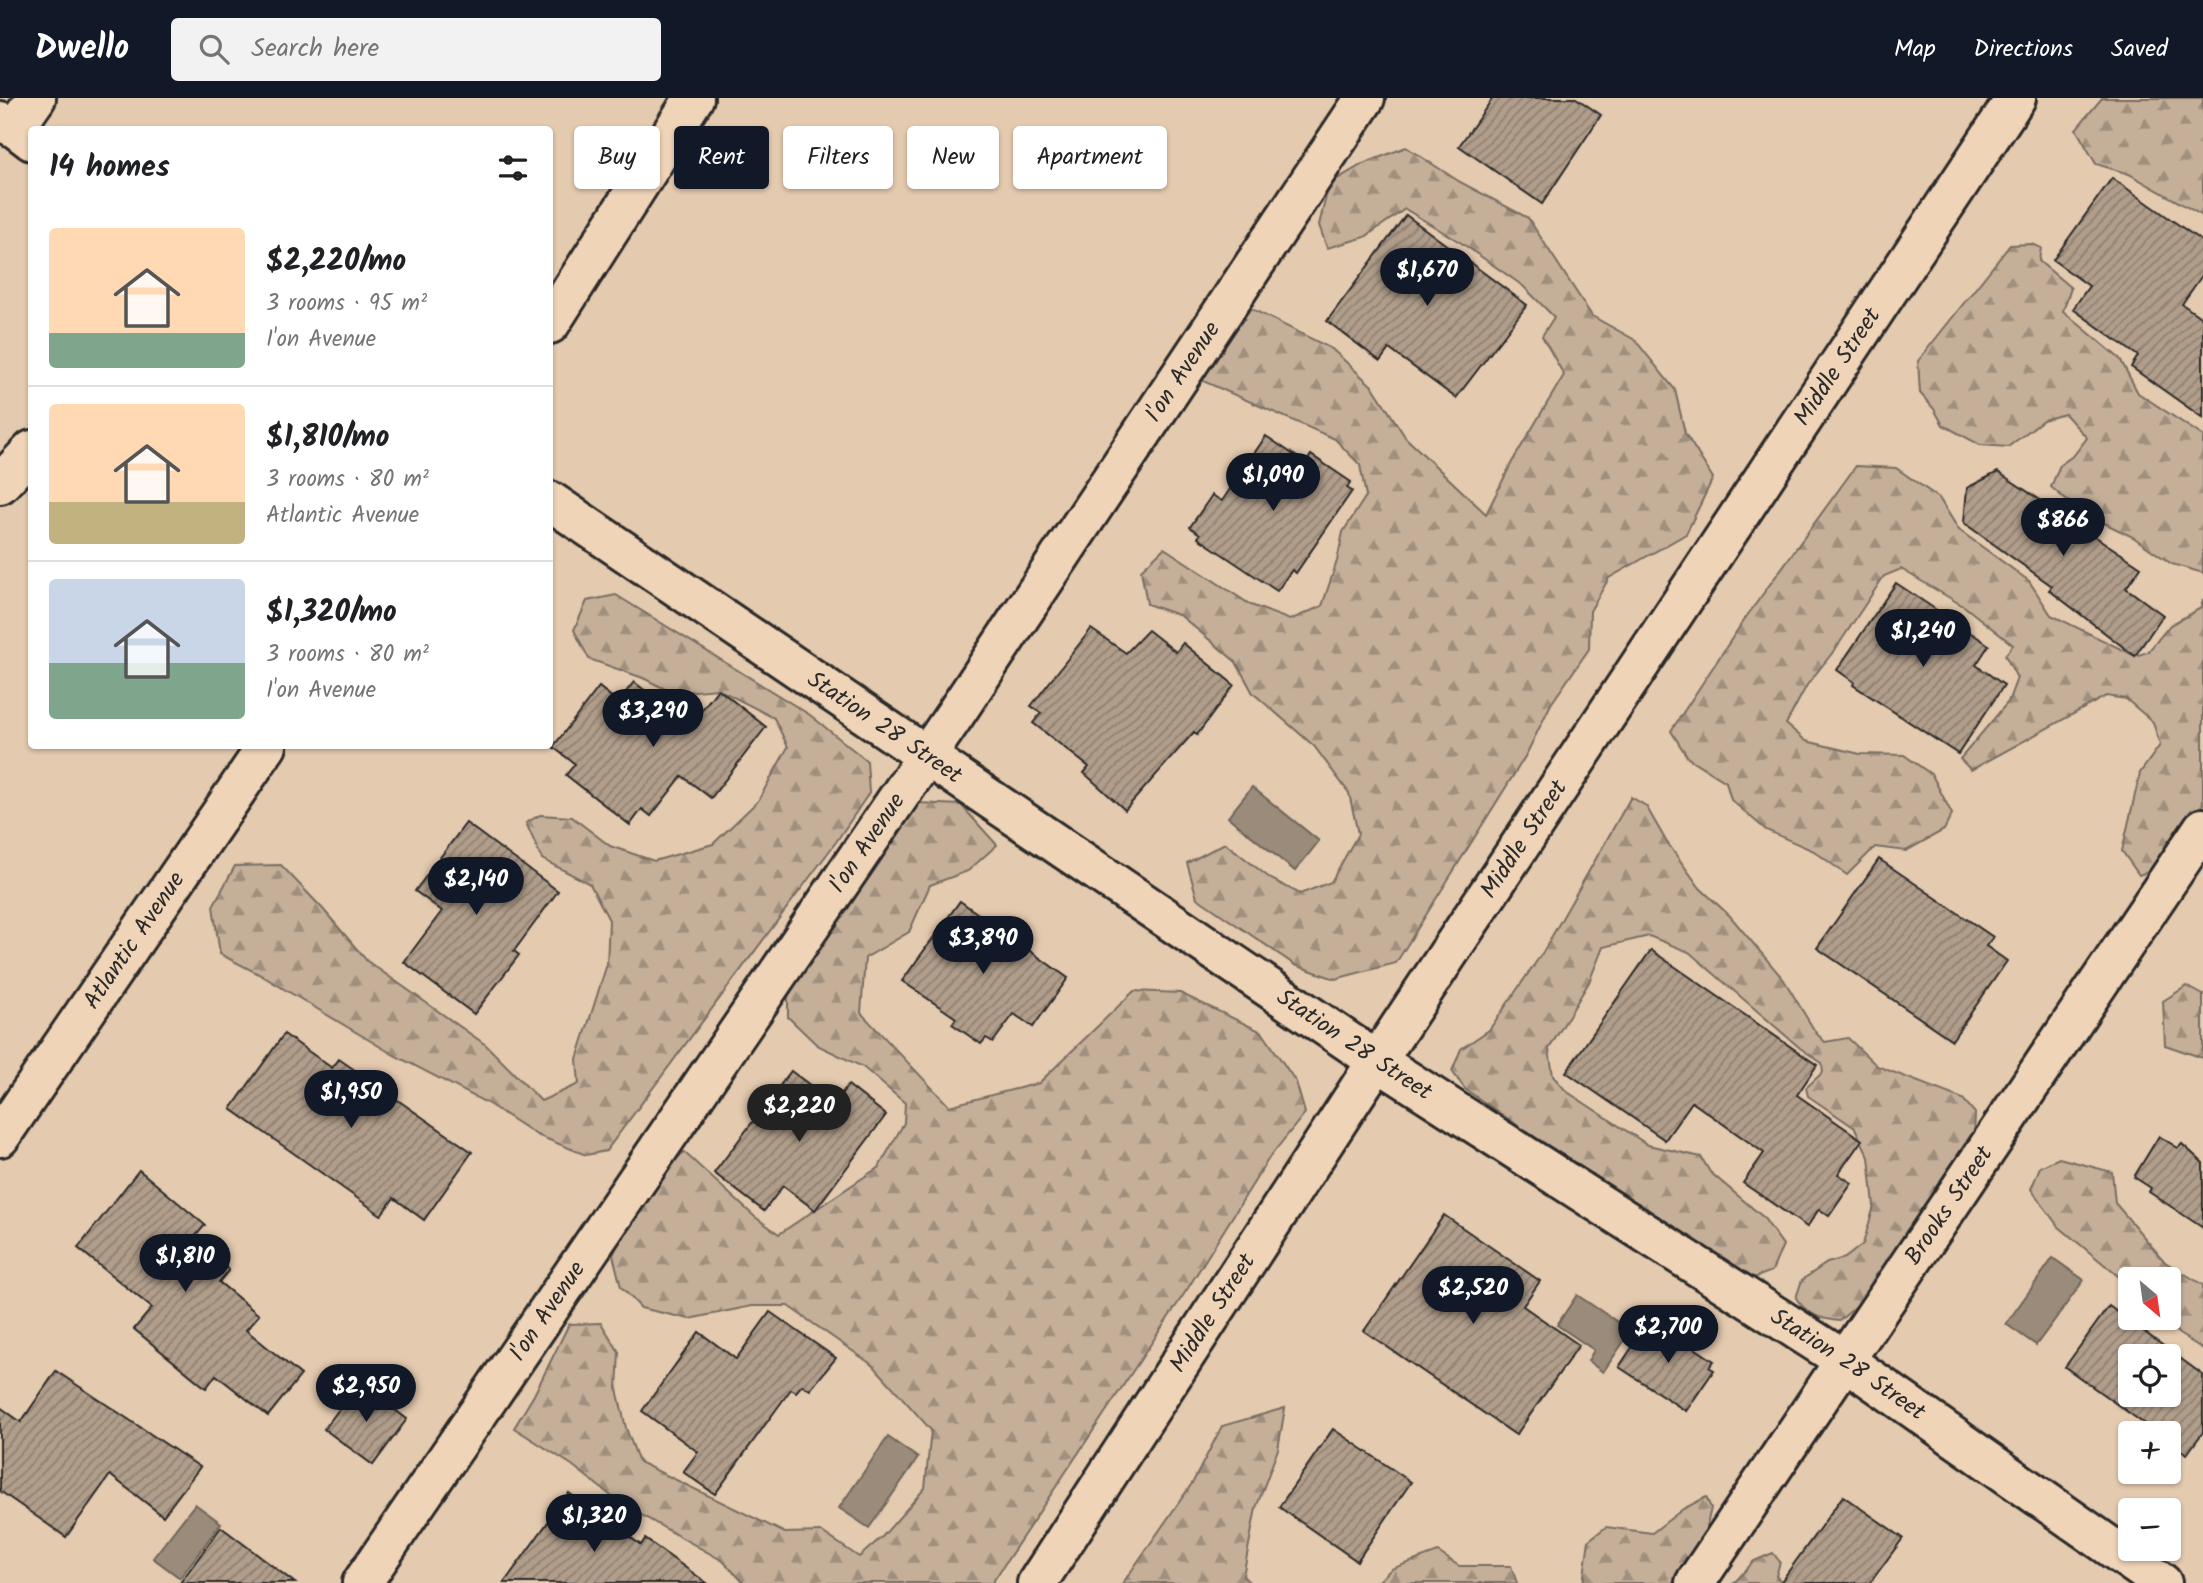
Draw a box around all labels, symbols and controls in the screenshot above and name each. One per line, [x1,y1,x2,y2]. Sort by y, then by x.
search box [171,18,661,81]
text: Dwello [35,23,129,76]
text: Search here [251,28,379,70]
icon: search [195,30,233,68]
text: Map [1894,30,1936,69]
text: Directions [1974,30,2073,69]
text: Saved [2111,30,2168,69]
chip: Buy [574,126,660,189]
chip: Rent [674,126,769,189]
chip: Filters [783,126,893,189]
chip: New [907,126,999,189]
chip: Apartment [1013,126,1167,189]
text: 14 homes [49,144,170,192]
icon: filters [494,149,532,187]
text: $2,220/mo [266,238,406,286]
pin: $1,670 [1370,248,1484,308]
text: $1,670 [1396,253,1458,289]
icon: home [105,256,189,340]
text: 3 rooms · 95 m² [266,286,427,322]
street label: Middle Street [1784,299,1892,434]
street label: I'on Avenue [1135,313,1231,431]
text: I'on Avenue [266,322,376,358]
text: $1,810/mo [266,414,390,462]
icon: home [105,432,189,516]
pin: $1,090 [1216,454,1330,513]
text: $1,090 [1242,458,1304,494]
text: 3 rooms · 80 m² [266,462,429,498]
text: Atlantic Avenue [266,498,419,534]
pin: $866 [2022,498,2104,558]
text: $866 [2037,503,2089,539]
text: $1,320/mo [266,589,397,637]
icon: home [105,607,189,691]
pin: $1,240 [1866,610,1980,669]
text: $1,240 [1891,614,1955,650]
text: 3 rooms · 80 m² [266,637,429,673]
street label: Station 28 Street [799,661,971,795]
text: I'on Avenue [266,673,376,709]
pin: $3,290 [596,690,710,749]
text: $3,290 [618,694,688,730]
street label: Middle Street [1470,771,1578,907]
street label: I'on Avenue [819,784,916,901]
pin: $2,140 [419,858,533,917]
text: $2,140 [444,862,508,898]
street label: Atlantic Avenue [73,863,196,1017]
pin: $3,890 [926,916,1040,976]
text: $3,890 [948,921,1018,957]
street label: Station 28 Street [1268,979,1441,1112]
pin: $1,950 [294,1070,408,1130]
text: $1,950 [320,1075,382,1111]
pin: $2,220 [742,1084,856,1144]
text: $2,220 [763,1089,835,1125]
street label: Brooks Street [1895,1137,2004,1273]
pin: $1,810 [128,1234,242,1294]
text: $1,810 [156,1239,214,1275]
street label: Middle Street [1159,1245,1267,1381]
street label: I'on Avenue [499,1253,596,1370]
pin: $2,520 [1416,1266,1530,1326]
north arrow [2118,1267,2180,1330]
map controls [2118,1267,2181,1561]
text: $2,520 [1438,1271,1508,1307]
street label: Station 28 Street [1762,1298,1934,1431]
pin: $2,700 [1611,1306,1725,1365]
text: $2,700 [1634,1310,1702,1346]
button: locate [2118,1344,2181,1407]
pin: $2,950 [309,1364,423,1424]
text: $2,950 [332,1369,400,1405]
button: + [2118,1421,2181,1484]
pin: $1,320 [537,1494,651,1554]
button: − [2118,1498,2181,1561]
text: $1,320 [562,1499,626,1535]

